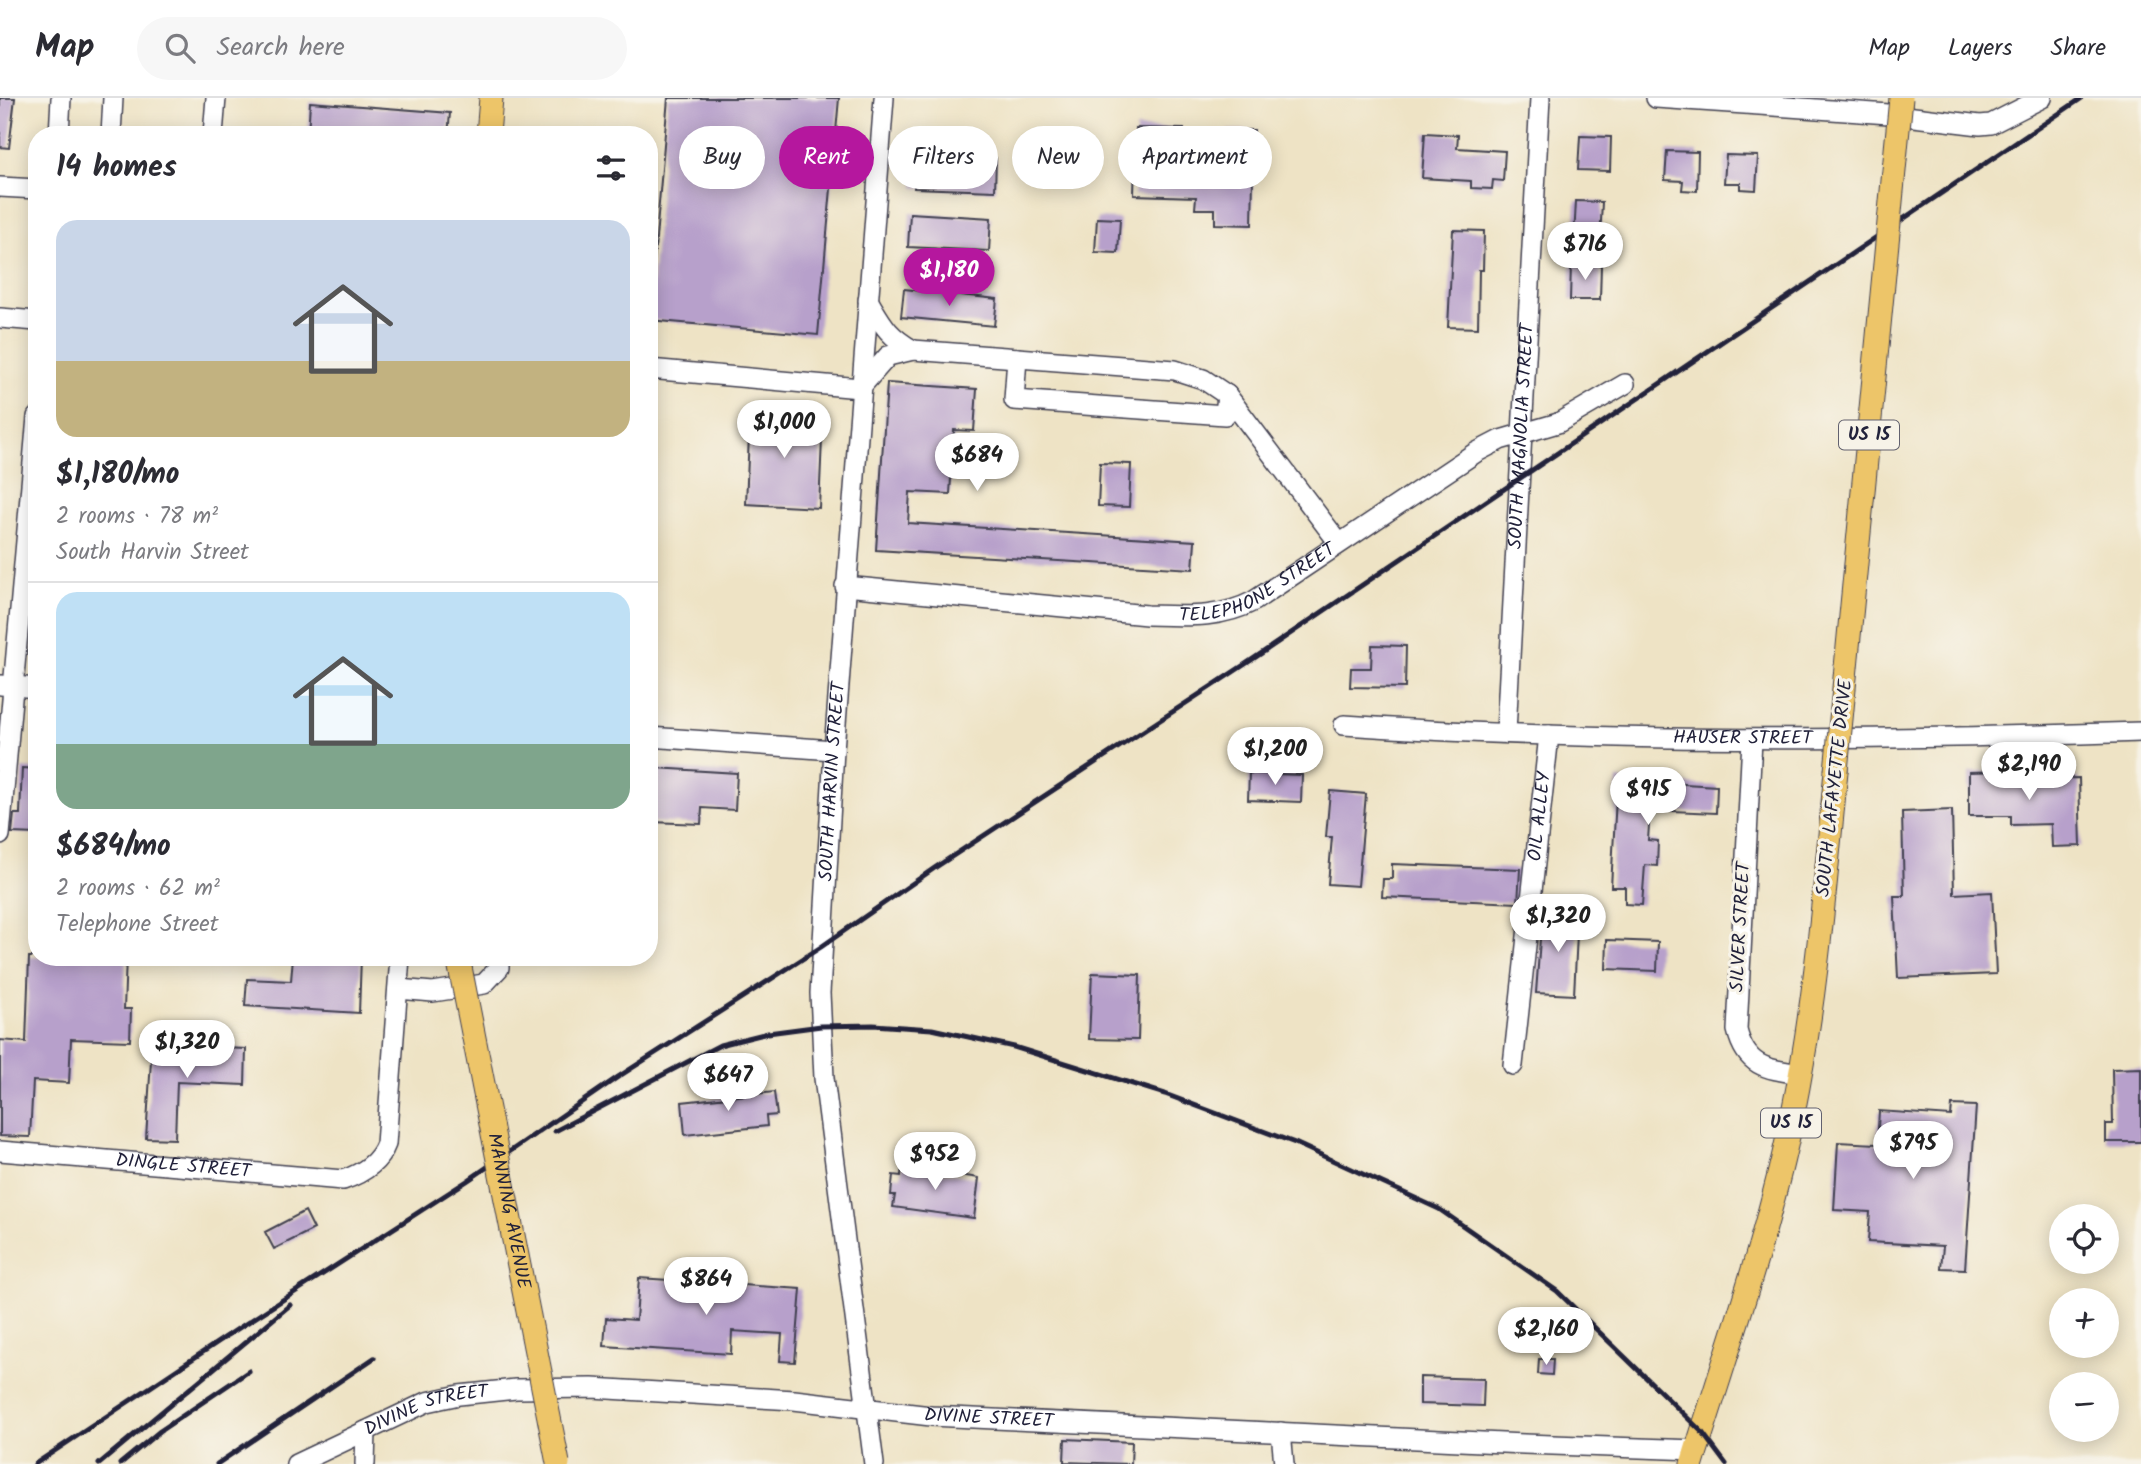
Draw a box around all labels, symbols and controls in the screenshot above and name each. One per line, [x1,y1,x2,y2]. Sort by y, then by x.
search box [137,17,627,80]
text: Map [35,22,95,75]
text: Search here [217,27,345,69]
icon: search [161,29,199,67]
text: Map [1868,29,1910,68]
text: Layers [1948,29,2012,68]
text: Share [2050,29,2106,68]
chip: Buy [679,126,765,189]
chip: Rent [779,126,874,189]
chip: Filters [888,126,998,189]
chip: New [1012,126,1104,189]
chip: Apartment [1118,126,1272,189]
text: 14 homes [56,144,177,192]
icon: filters [592,149,630,187]
pin: $716 [1544,222,1626,282]
text: $716 [1563,227,1607,263]
pin: $1,180 [892,248,1006,308]
text: $1,180 [920,253,978,289]
icon: home [280,266,406,392]
street label: SOUTH MAGNOLIA STREET [1501,321,1543,550]
pin: $1,000 [727,400,841,460]
text: $1,000 [753,405,815,441]
road number: US 15 [1839,421,1899,450]
pin: $684 [936,434,1018,493]
text: $684 [951,438,1003,474]
text: $1,180/mo [56,451,180,499]
text: 2 rooms · 78 m² [56,499,218,535]
street label: TELEPHONE STREET [1179,534,1343,631]
text: South Harvin Street [56,535,249,571]
icon: home [280,638,406,764]
street label: SOUTH LAFAYETTE DRIVE [1809,677,1861,898]
street label: SOUTH HARVIN STREET [811,679,854,882]
street label: HAUSER STREET [1673,723,1814,754]
pin: $1,200 [1218,728,1332,787]
text: $1,200 [1243,732,1307,768]
pin: $2,190 [1972,742,2086,802]
text: $2,190 [1997,747,2061,783]
pin: $915 [1607,768,1689,827]
street label: OIL ALLEY [1520,769,1560,863]
text: $915 [1626,772,1670,808]
text: $684/mo [56,823,171,871]
street label: SILVER STREET [1723,859,1759,993]
text: 2 rooms · 62 m² [56,871,220,907]
pin: $1,320 [1501,894,1615,954]
text: $1,320 [1526,899,1590,935]
text: Telephone Street [56,907,219,943]
pin: $1,320 [130,1020,244,1080]
text: $1,320 [155,1025,219,1061]
pin: $647 [687,1054,769,1113]
text: $647 [703,1058,753,1094]
road number: US 15 [1761,1108,1821,1138]
pin: $795 [1872,1122,1954,1181]
text: $795 [1889,1126,1937,1162]
street label: MANNING AVENUE [478,1130,538,1293]
pin: $952 [894,1132,976,1192]
text: $952 [910,1137,960,1173]
street label: DINGLE STREET [115,1146,254,1187]
map controls [2049,1204,2119,1442]
button: locate [2049,1204,2119,1274]
pin: $864 [665,1258,747,1317]
text: $864 [680,1262,732,1298]
button: + [2049,1288,2119,1358]
pin: $2,160 [1489,1308,1603,1367]
text: $2,160 [1514,1312,1578,1348]
button: − [2049,1372,2119,1442]
street label: DIVINE STREET [359,1377,491,1445]
street label: DIVINE STREET [922,1400,1056,1437]

